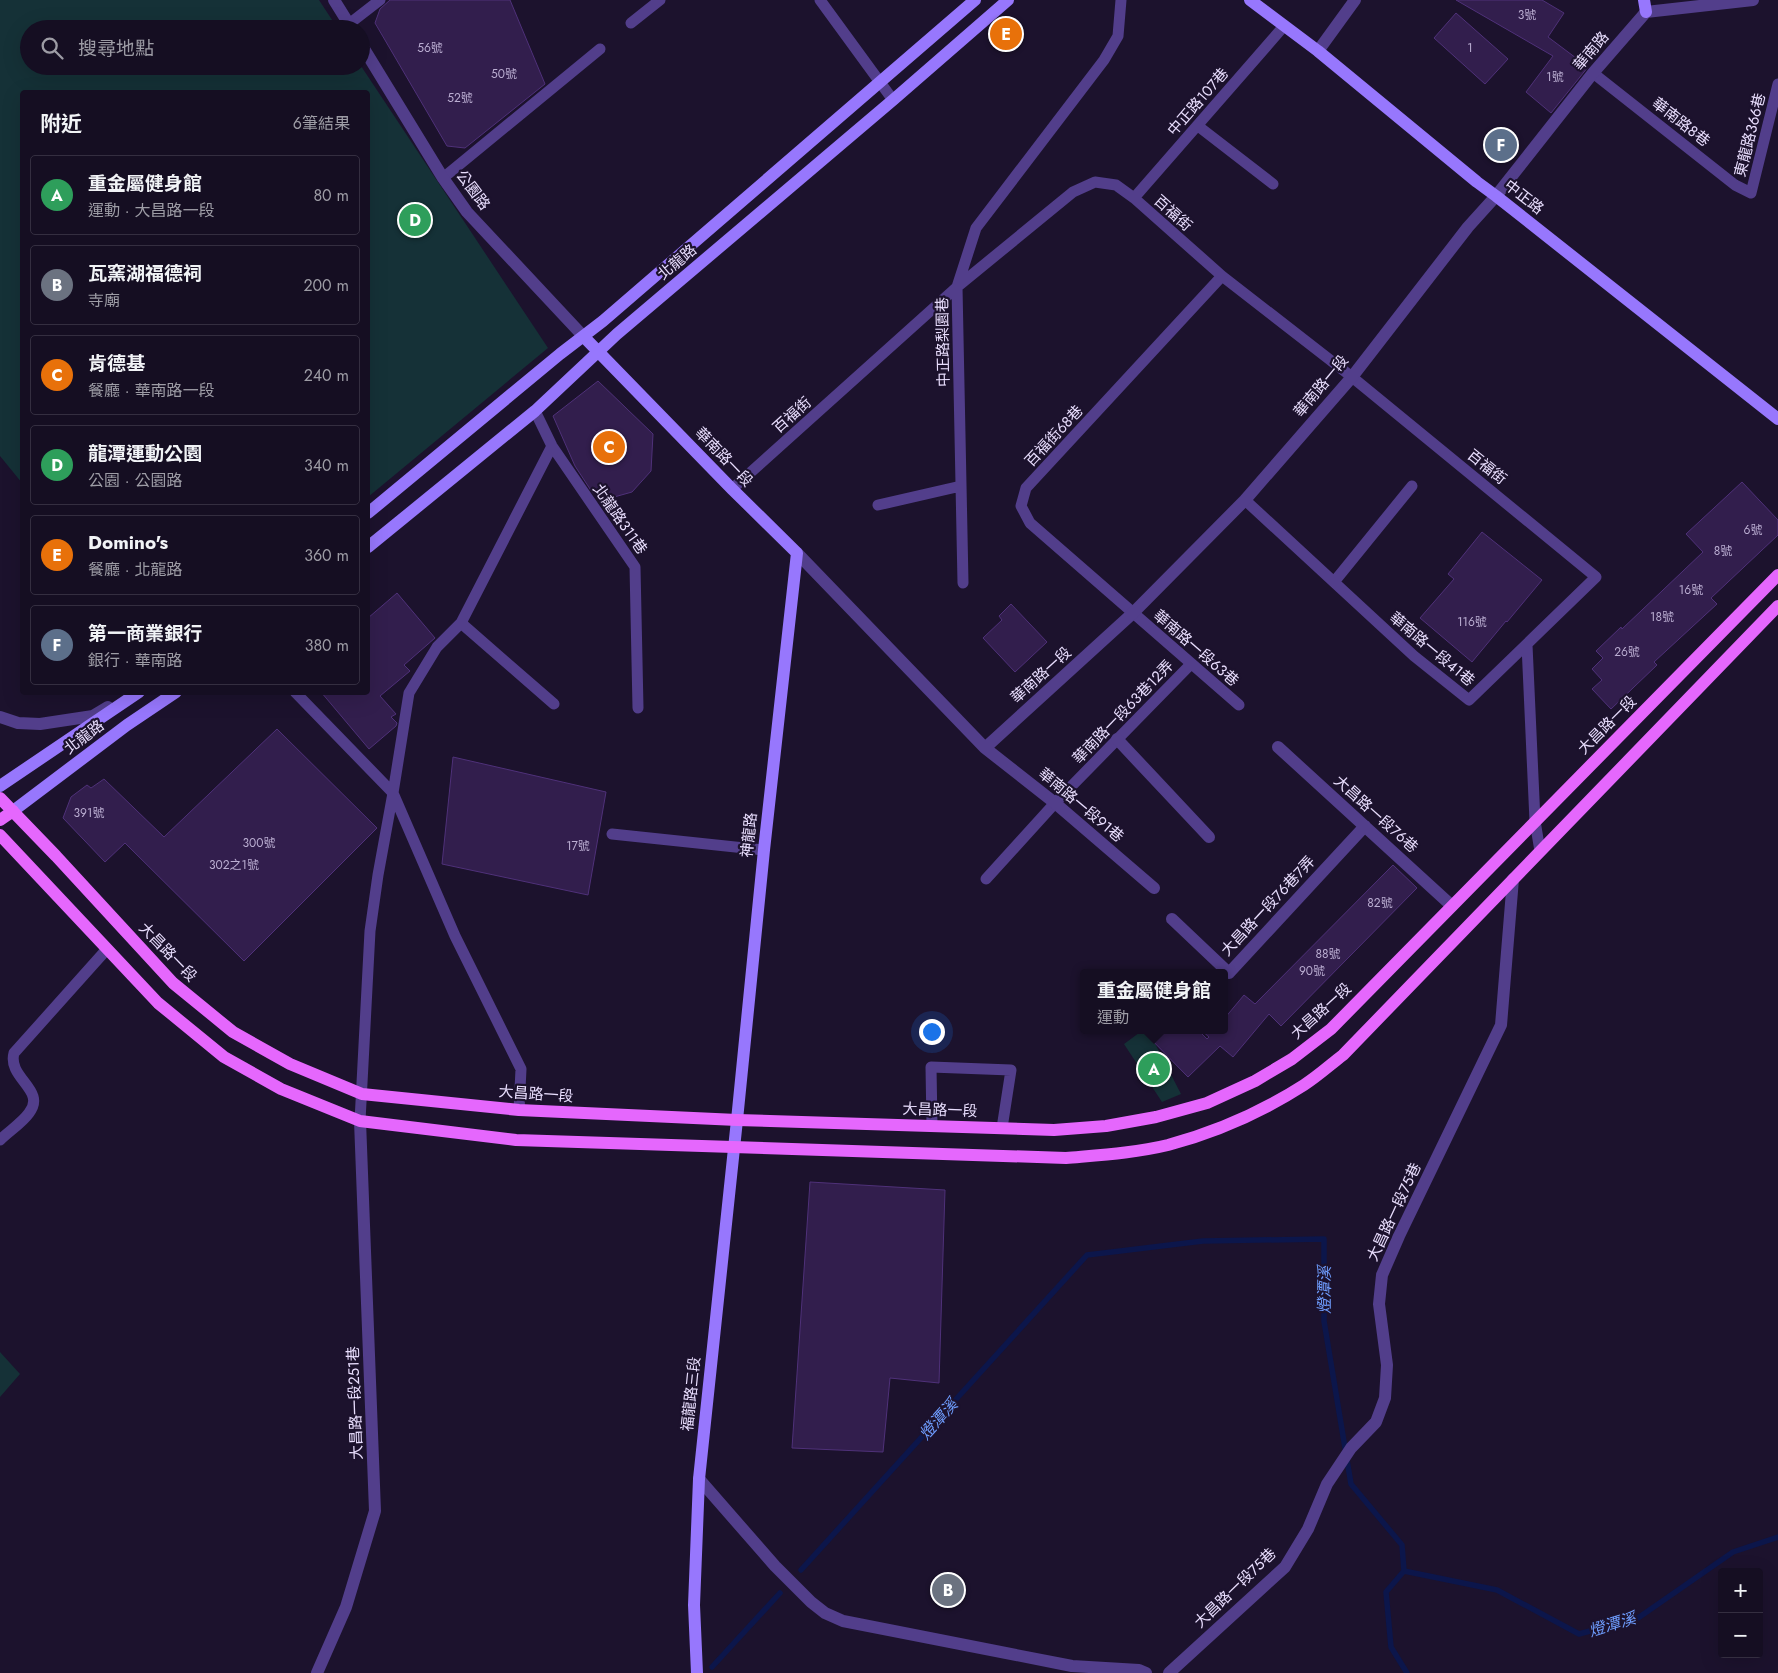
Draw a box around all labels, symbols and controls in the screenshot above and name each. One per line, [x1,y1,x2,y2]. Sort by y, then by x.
house number: 3號 [1518,6,1536,24]
pin: E [990,15,1022,53]
search box [20,20,370,75]
street label: 華南路 [1568,27,1614,75]
icon: search [38,34,66,62]
text: 搜尋地點 [78,35,154,62]
house number: 56號 [417,39,443,57]
house number: 1 [1467,39,1473,57]
street label: 中正路107巷 [1162,63,1234,141]
house number: 50號 [491,65,517,83]
house number: 1號 [1546,68,1564,86]
house number: 52號 [447,89,473,107]
street label: 東龍路366巷 [1729,91,1771,179]
street label: 華南路8巷 [1647,92,1715,152]
text: 附近 [40,109,82,139]
text: 6筆結果 [293,112,350,135]
pin: F [1485,126,1517,164]
street label: 公園路 [451,165,495,215]
text: 重金屬健身館 [88,170,202,197]
street label: 中正路 [1499,174,1549,220]
text: A [51,184,63,207]
text: 80 m [313,184,349,207]
street label: 百福街 [1149,190,1197,236]
text: 運動 · 大昌路一段 [88,199,214,222]
pin: D [399,201,431,239]
street label: 北龍路 [653,239,701,285]
text: 瓦窯湖福德祠 [88,260,202,287]
text: B [52,274,62,297]
text: 200 m [303,274,349,297]
text: 寺廟 [88,289,120,312]
street label: 中正路梨園巷 [931,297,955,387]
text: 肯德基 [88,350,145,377]
street label: 華南路一段 [1288,350,1354,422]
text: C [51,364,63,387]
text: 240 m [304,364,349,387]
text: 餐廳 · 華南路一段 [88,379,214,402]
street label: 百福街 [768,392,816,438]
street label: 百福街68巷 [1020,400,1088,472]
street label: 華南路一段 [690,422,758,492]
pin: C [593,428,625,466]
text: 龍潭運動公園 [88,440,202,467]
street label: 百福街 [1463,444,1511,490]
text: D [51,454,63,477]
text: 340 m [304,454,349,477]
text: 公園 · 公園路 [88,469,182,492]
street label: 北龍路311巷 [588,479,652,559]
house number: 6號 [1744,521,1762,539]
text: Domino's [88,529,168,556]
house number: 8號 [1714,542,1732,560]
text: E [52,544,62,567]
text: 360 m [304,544,349,567]
text: 餐廳 · 北龍路 [88,558,182,581]
house number: 16號 [1679,581,1703,599]
street label: 華南路一段63巷 [1148,605,1244,691]
street label: 華南路一段41巷 [1385,607,1479,691]
house number: 18號 [1650,608,1674,626]
house number: 116號 [1457,613,1487,631]
text: 第一商業銀行 [88,620,202,647]
text: F [53,634,61,657]
text: 380 m [305,634,349,657]
street label: 華南路一段 [1006,642,1076,708]
house number: 26號 [1614,643,1640,661]
text: 銀行 · 華南路 [88,649,182,672]
street label: 華南路一段63巷12弄 [1067,655,1179,769]
street label: 大昌路一段 [1573,691,1641,759]
street label: 北龍路 [59,715,109,759]
street label: 華南路一段91巷 [1034,763,1128,847]
street label: 大昌路一段76巷 [1329,770,1423,858]
house number: 391號 [74,804,104,822]
street label: 神龍路 [736,811,762,859]
house number: 300號 [243,834,275,852]
house number: 17號 [566,837,590,855]
street label: 大昌路一段76巷7弄 [1216,851,1320,961]
house number: 302之1號 [209,856,259,874]
house number: 82號 [1367,894,1393,912]
street label: 大昌路一段 [134,917,202,987]
house number: 88號 [1315,945,1341,963]
house number: 90號 [1299,962,1325,980]
popup [1080,969,1228,1034]
text: 重金屬健身館 [1097,977,1211,1004]
street label: 大昌路一段 [1286,978,1356,1044]
text: 運動 [1097,1006,1129,1029]
your location [919,1019,945,1045]
pin: A [1138,1050,1170,1088]
street label: 大昌路一段 [498,1080,574,1108]
street label: 大昌路一段 [902,1098,978,1122]
street label: 大昌路一段75巷 [1362,1159,1426,1265]
water label: 燈潭溪 [1313,1264,1336,1314]
street label: 大昌路一段251巷 [342,1346,368,1460]
street label: 福龍路三段 [676,1356,706,1432]
water label: 燈潭溪 [914,1392,964,1445]
street label: 大昌路一段75巷 [1189,1543,1281,1633]
map controls [1718,1568,1763,1658]
button: + [1718,1568,1763,1613]
pin: B [932,1571,964,1609]
water label: 燈潭溪 [1586,1606,1640,1642]
button: − [1718,1613,1763,1658]

